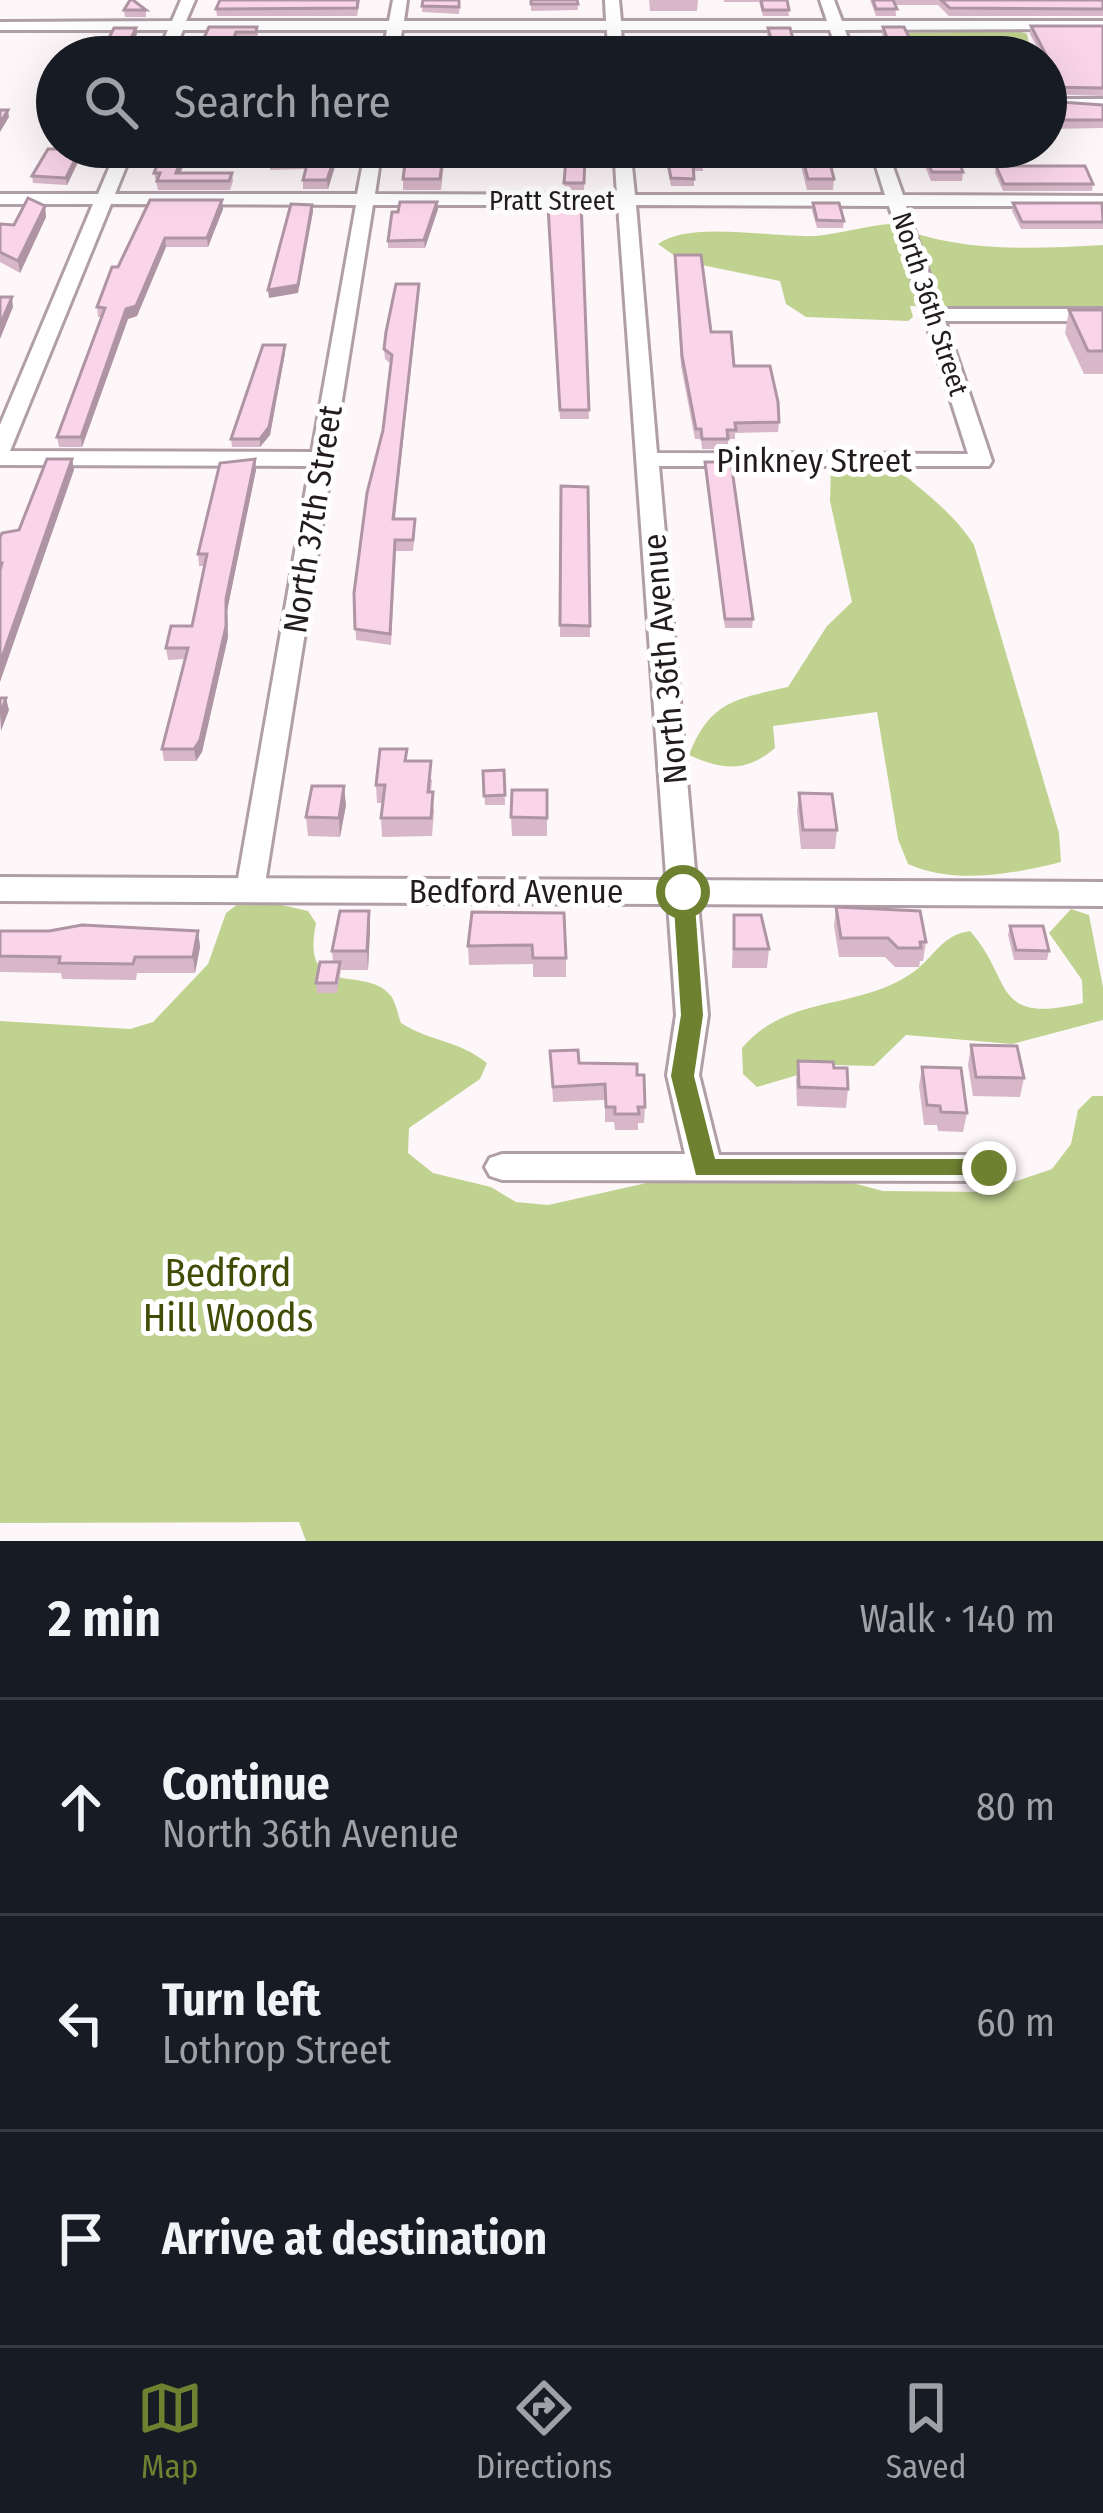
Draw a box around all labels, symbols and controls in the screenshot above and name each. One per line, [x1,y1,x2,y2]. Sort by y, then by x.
search box [36,36,1067,168]
icon: search [78,69,144,135]
text: Search here [174,75,391,129]
street label: Pratt Street [489,185,615,217]
street label: North 36th Street [885,208,975,400]
street label: North 37th Street [275,402,351,636]
street label: Pinkney Street [716,441,912,481]
street label: North 36th Avenue [634,532,696,786]
route start [656,865,710,919]
street label: Bedford Avenue [409,872,623,912]
route end [962,1141,1016,1195]
park label: Bedford Hill Woods [143,1250,313,1341]
text: 2 min [48,1588,161,1650]
text: Walk · 140 m [860,1596,1055,1642]
text: Continue [162,1757,330,1811]
icon: ahead [48,1774,114,1840]
text: 80 m [976,1784,1055,1830]
text: North 36th Avenue [162,1811,459,1857]
text: Turn left [162,1973,321,2027]
icon: left [48,1990,114,2056]
text: 60 m [976,2000,1055,2046]
text: Lothrop Street [162,2027,391,2073]
icon: arrive [48,2206,114,2272]
text: Arrive at destination [162,2212,547,2266]
tab: Map [137,2375,203,2487]
tab: Directions [476,2375,612,2487]
tab: Saved [886,2375,966,2487]

